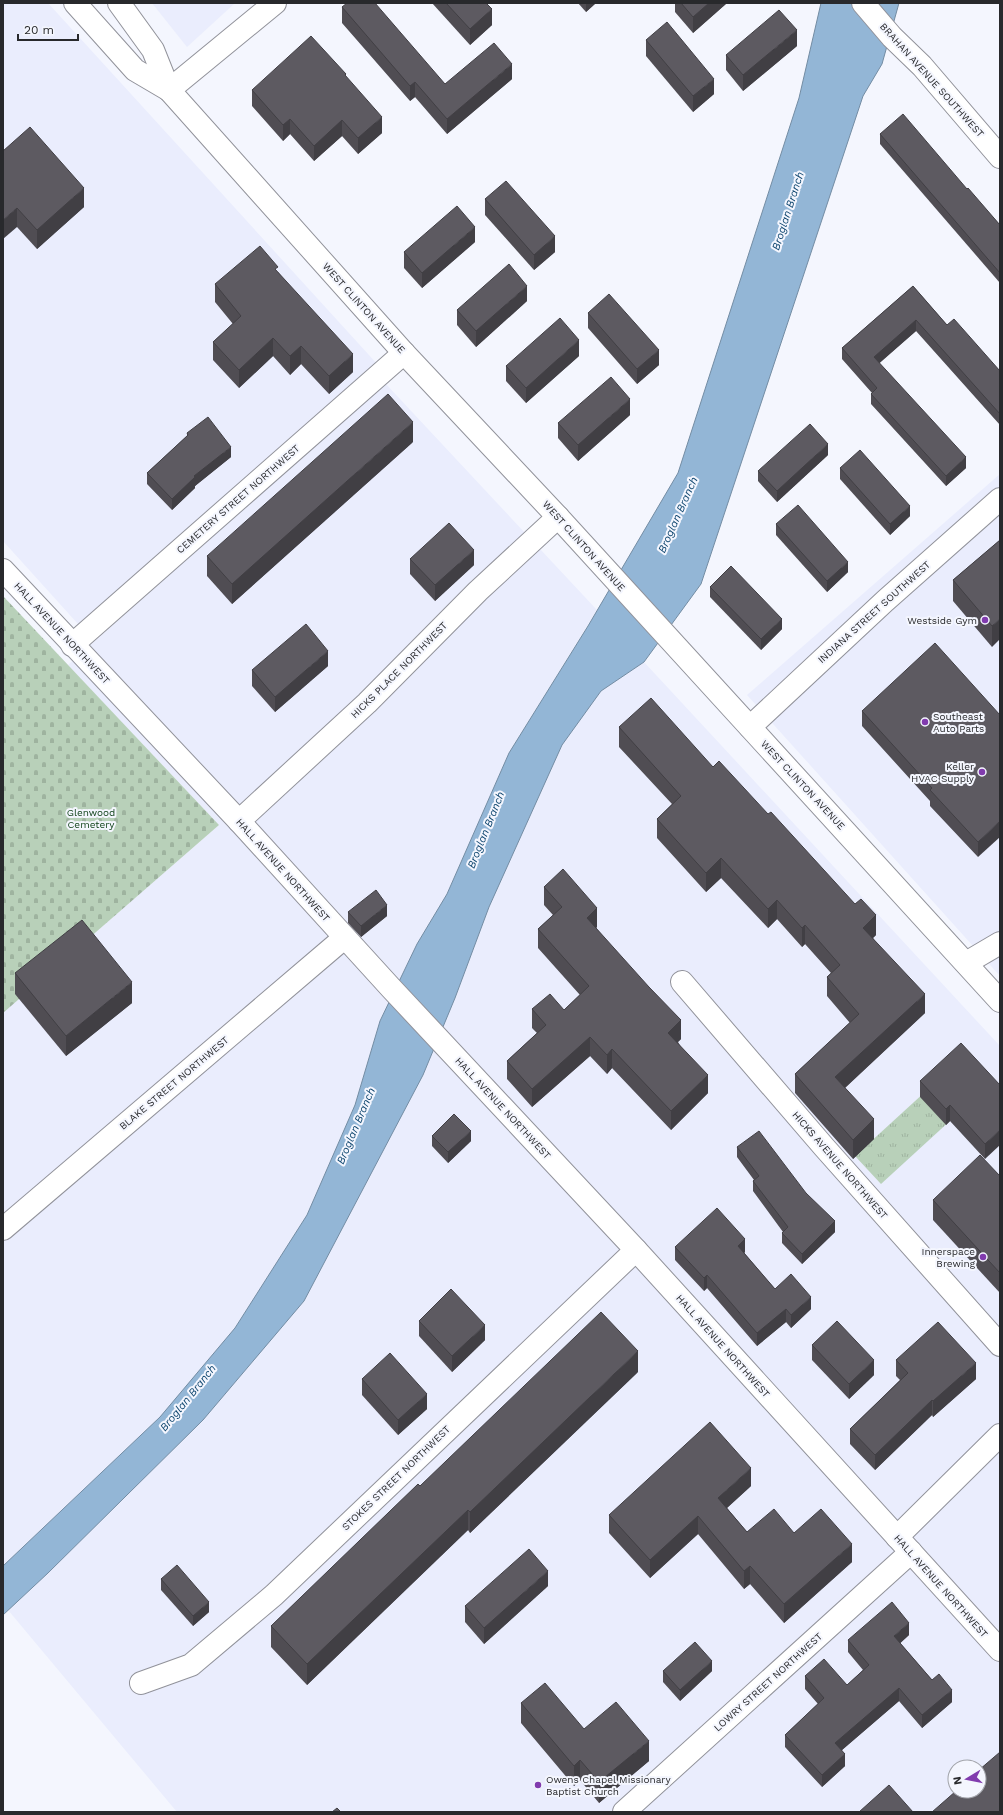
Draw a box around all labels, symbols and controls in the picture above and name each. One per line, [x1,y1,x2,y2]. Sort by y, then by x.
scale bar [18,16,78,42]
street label: BRAHAN AVENUE SOUTHWEST [878,21,986,139]
text: 20 m [24,23,54,37]
water label: Broglan Branch [769,170,807,252]
street label: WEST CLINTON AVENUE [321,261,407,355]
street label: CEMETERY STREET NORTHWEST [174,443,302,555]
water label: Broglan Branch [655,475,701,555]
street label: WEST CLINTON AVENUE [541,499,627,593]
street label: INDIANA STREET SOUTHWEST [816,559,932,665]
street label: HALL AVENUE NORTHWEST [12,580,112,686]
place label: Westside Gym [907,615,977,626]
marker: Westside Gym [980,615,990,625]
street label: HICKS PLACE NORTHWEST [349,620,449,720]
place label: Southeast Auto Parts [933,711,984,734]
marker: Southeast Auto Parts [920,717,930,727]
street label: WEST CLINTON AVENUE [759,738,847,832]
place label: Keller HVAC Supply [911,761,975,784]
marker: Keller HVAC Supply [977,767,987,777]
water label: Broglan Branch [465,790,507,870]
park label: Glenwood Cemetery [67,807,115,830]
street label: HALL AVENUE NORTHWEST [234,816,332,924]
street label: BLAKE STREET NORTHWEST [117,1034,231,1132]
street label: HALL AVENUE NORTHWEST [453,1055,553,1161]
water label: Broglan Branch [334,1086,378,1166]
street label: HICKS AVENUE NORTHWEST [790,1109,890,1221]
place label: Innerspace Brewing [922,1246,976,1269]
marker: Innerspace Brewing [978,1252,988,1262]
street label: HALL AVENUE NORTHWEST [674,1292,772,1400]
water label: Broglan Branch [157,1362,219,1434]
street label: STOKES STREET NORTHWEST [340,1423,452,1533]
street label: HALL AVENUE NORTHWEST [892,1532,990,1640]
street label: LOWRY STREET NORTHWEST [712,1631,824,1733]
north arrow [947,1759,987,1799]
place label: Owens Chapel Missionary Baptist Church [546,1774,671,1797]
text: N [951,1776,965,1786]
marker: Owens Chapel Missionary Baptist Church [533,1780,543,1790]

